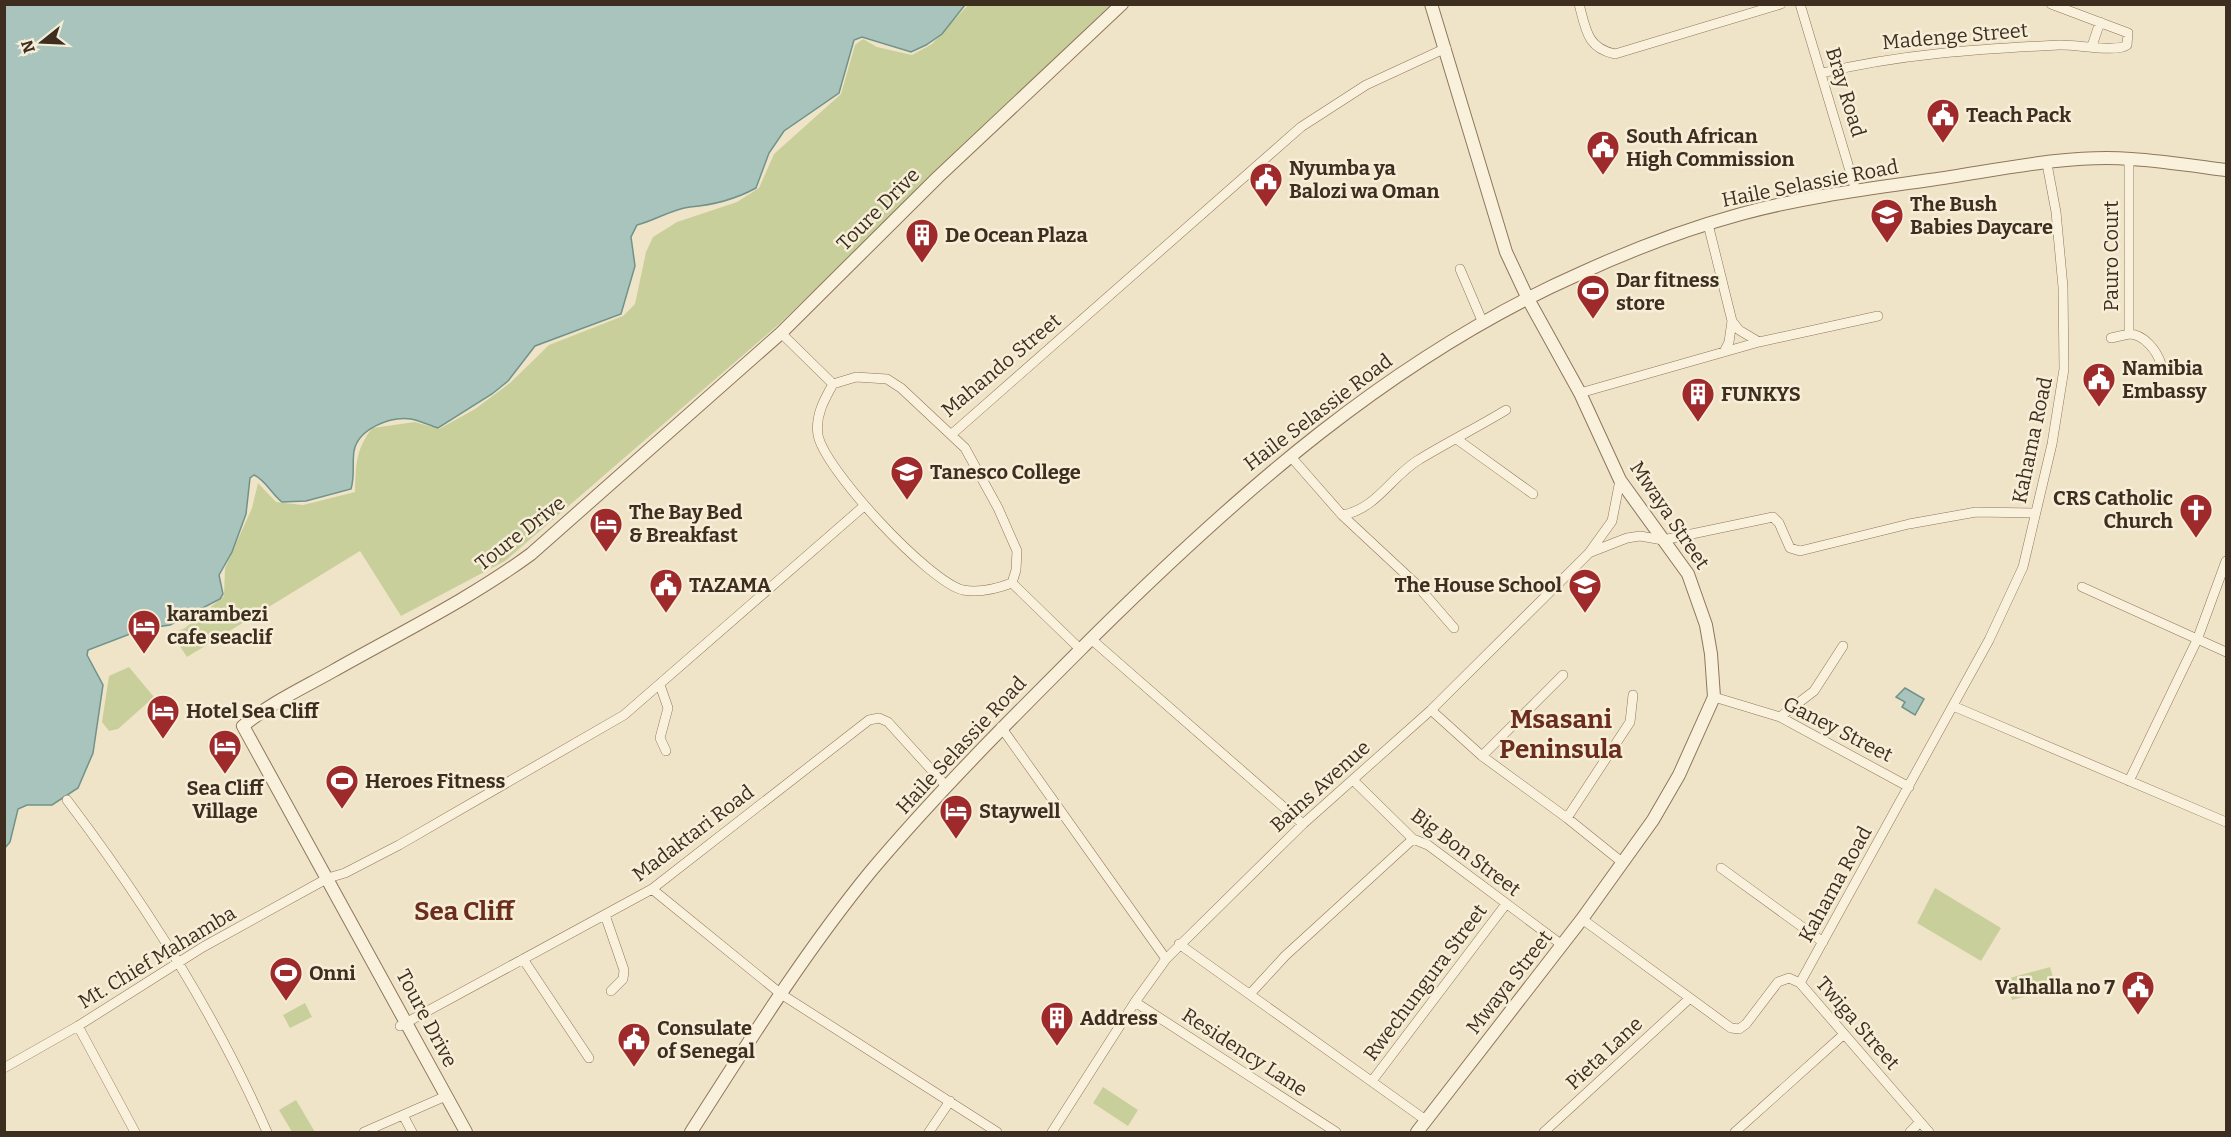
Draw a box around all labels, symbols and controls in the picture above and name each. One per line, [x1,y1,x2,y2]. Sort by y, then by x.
north arrow [12,12,72,72]
street label: Madenge Street [1881,18,2029,54]
text: N [17,38,39,55]
street label: Bray Road [1821,44,1871,140]
public building icon: Teach Pack [1925,97,1961,144]
place label: Teach Pack [1966,103,2071,127]
place label: South African High Commission [1626,124,1795,171]
public building icon: South African High Commission [1585,129,1621,176]
street label: Haile Selassie Road [1720,154,1900,212]
place label: Nyumba ya Balozi wa Oman [1289,156,1439,203]
public building icon: Nyumba ya Balozi wa Oman [1248,161,1284,208]
street label: Toure Drive [832,163,924,255]
place label: The Bush Babies Daycare [1910,192,2053,239]
school or university icon: The Bush Babies Daycare [1869,197,1905,244]
street label: Pauro Court [2099,201,2123,311]
building icon: De Ocean Plaza [904,217,940,264]
place label: De Ocean Plaza [945,223,1088,247]
place label: Dar fitness store [1616,268,1720,315]
sports icon: Dar fitness store [1575,273,1611,320]
street label: Mahando Street [936,308,1066,422]
street label: Haile Selassie Road [1239,348,1397,476]
place label: Namibia Embassy [2122,356,2207,403]
public building icon: Namibia Embassy [2081,361,2117,408]
street label: Kahama Road [2007,374,2057,505]
building icon: FUNKYS [1680,376,1716,423]
place label: FUNKYS [1721,382,1801,406]
school or university icon: Tanesco College [889,454,925,501]
street label: Mwaya Street [1625,457,1715,573]
place label: Tanesco College [930,460,1081,484]
place label: CRS Catholic Church [2053,486,2173,533]
street label: Toure Drive [470,491,570,575]
church icon: CRS Catholic Church [2178,492,2214,539]
place label: The Bay Bed & Breakfast [629,500,742,547]
hotel icon: The Bay Bed & Breakfast [588,506,624,553]
public building icon: TAZAMA [648,567,684,614]
school or university icon: The House School [1567,567,1603,614]
place label: TAZAMA [689,573,772,597]
place label: The House School [1394,573,1562,597]
place label: karambezi cafe seaclif [167,602,274,649]
hotel icon: karambezi cafe seaclif [126,608,162,655]
street label: Haile Selassie Road [891,671,1031,819]
street label: Ganey Street [1779,691,1897,767]
hotel icon: Hotel Sea Cliff [145,693,181,740]
place label: Hotel Sea Cliff [186,699,320,723]
district label: Msasani Peninsula [1499,704,1623,765]
hotel icon: Sea Cliff Village [207,728,243,775]
street label: Bains Avenue [1265,735,1375,837]
sports icon: Heroes Fitness [324,763,360,810]
place label: Heroes Fitness [365,769,506,793]
place label: Sea Cliff Village [187,776,265,823]
street label: Madaktari Road [628,780,758,886]
hotel icon: Staywell [938,793,974,840]
place label: Staywell [979,799,1061,823]
street label: Big Bon Street [1406,803,1526,901]
street label: Kahama Road [1793,822,1877,946]
district label: Sea Cliff [414,896,516,927]
street label: Rwechungura Street [1358,899,1492,1065]
street label: Mt. Chief Mahamba [74,901,240,1013]
street label: Mwaya Street [1461,925,1557,1039]
sports icon: Onni [268,955,304,1002]
place label: Onni [309,961,356,985]
street label: Toure Drive [391,965,463,1071]
public building icon: Valhalla no 7 [2120,969,2156,1016]
street label: Twiga Street [1811,972,1905,1074]
place label: Valhalla no 7 [1995,975,2115,999]
building icon: Address [1039,1000,1075,1047]
street label: Residency Lane [1178,1003,1312,1101]
place label: Address [1080,1006,1158,1030]
street label: Pieta Lane [1561,1012,1647,1094]
place label: Consulate of Senegal [657,1016,755,1063]
public building icon: Consulate of Senegal [616,1021,652,1068]

